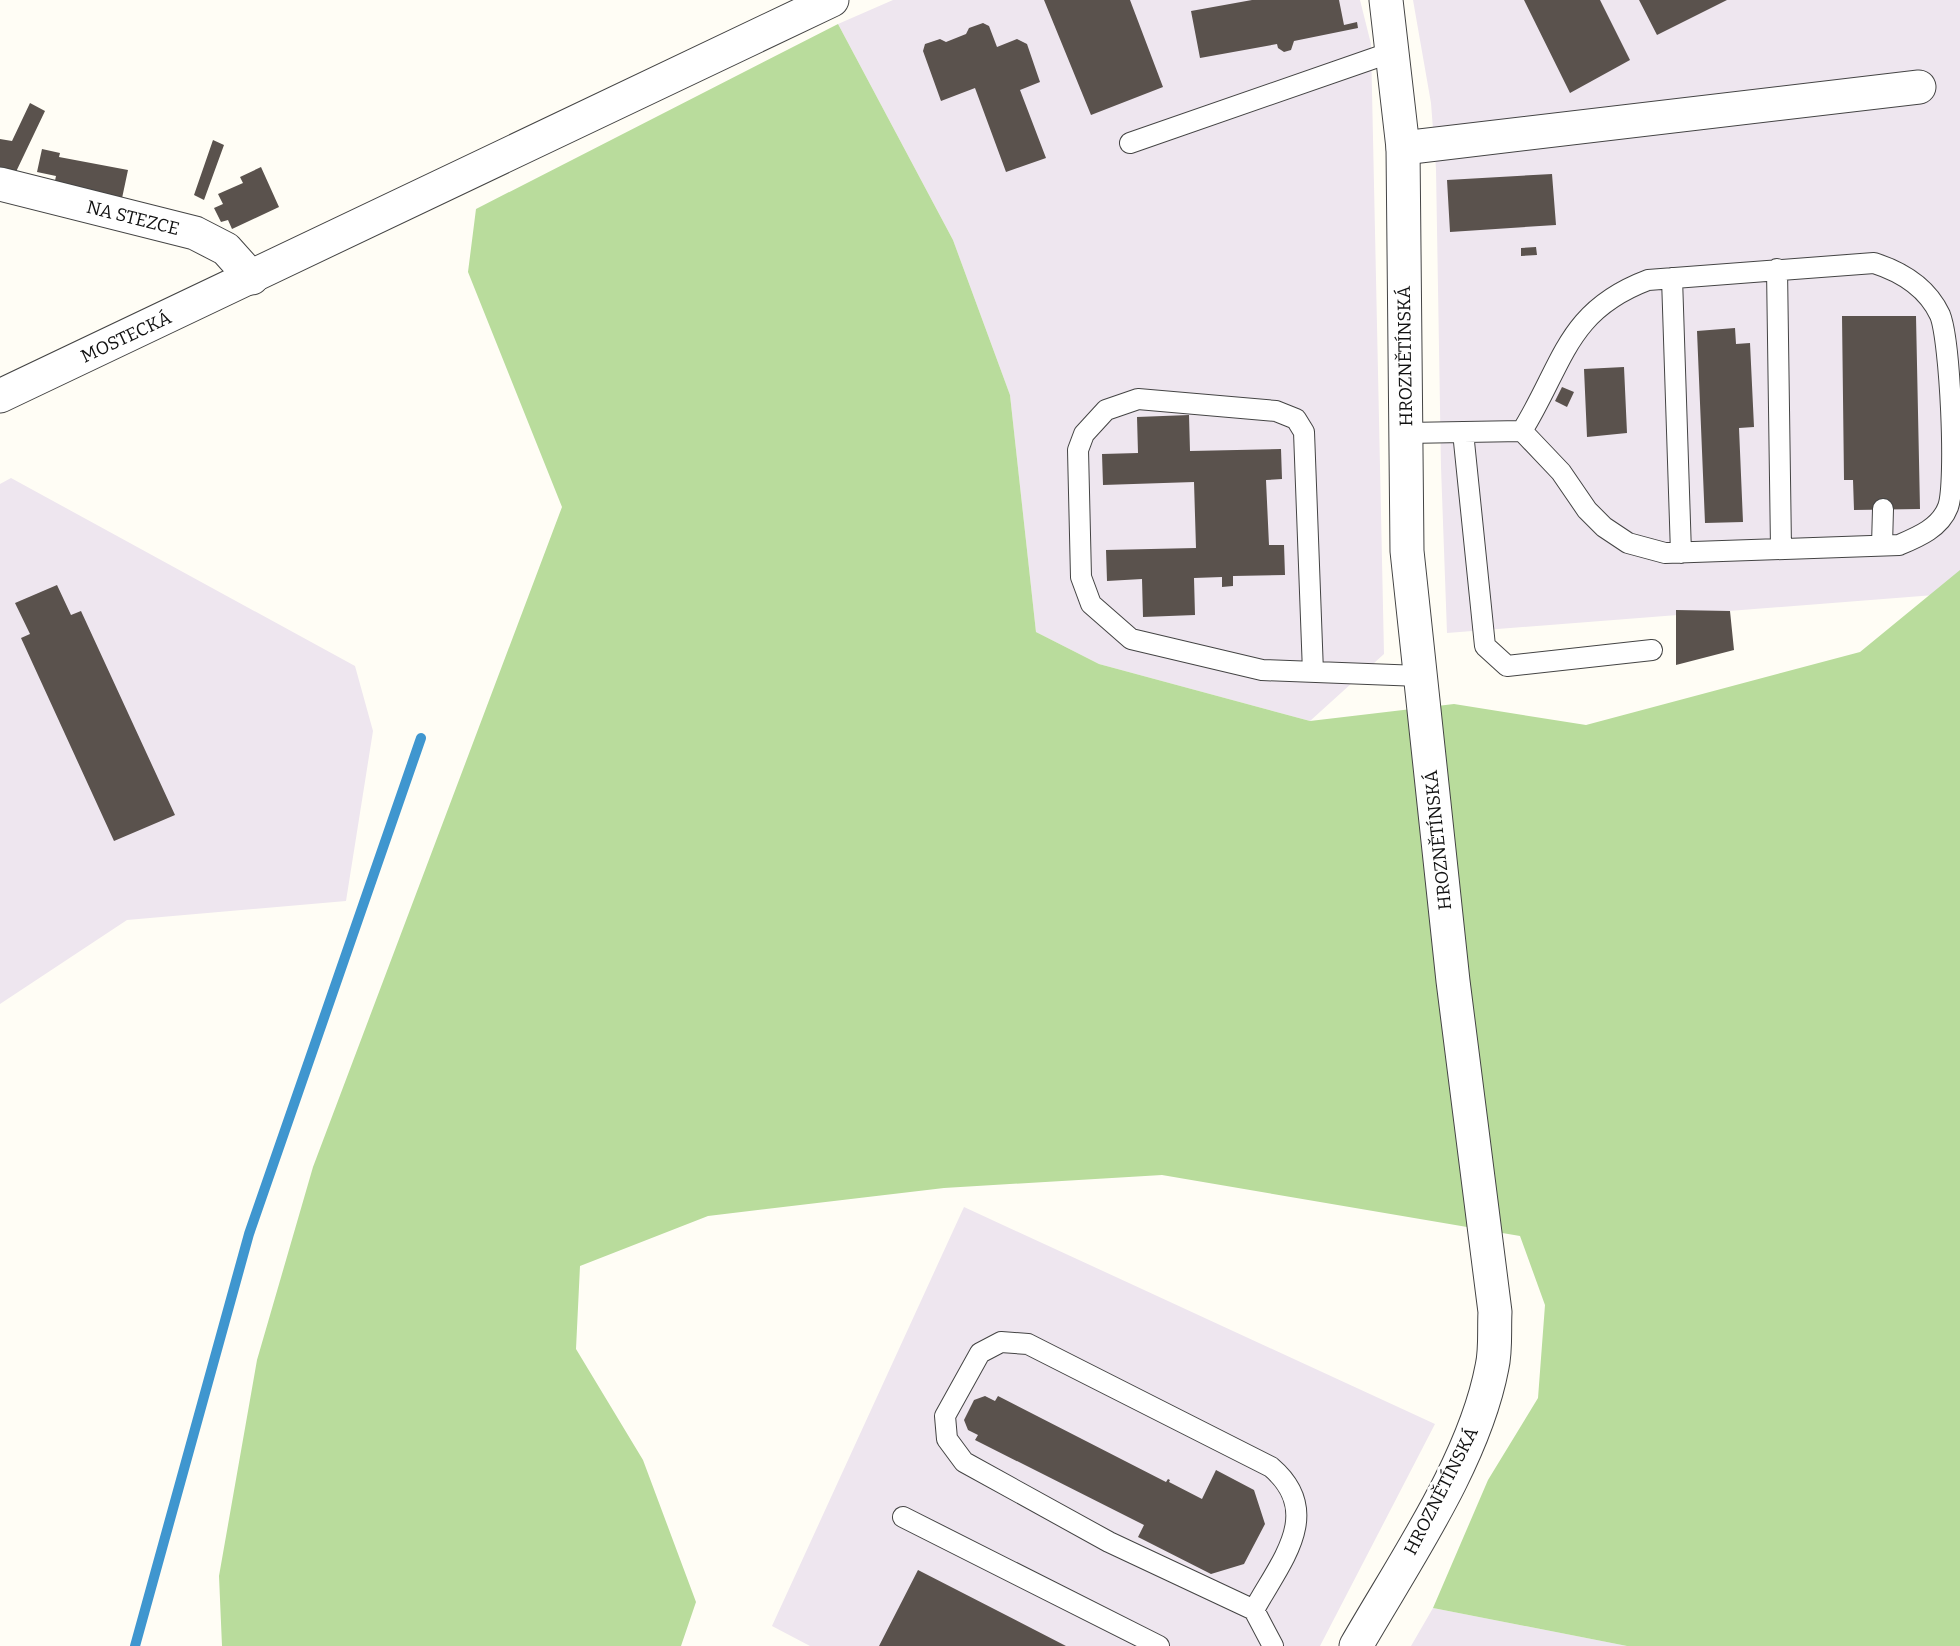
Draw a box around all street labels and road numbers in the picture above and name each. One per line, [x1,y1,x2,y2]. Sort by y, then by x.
street label: NA STEZCE [84,196,182,240]
street label: HROZNĚTÍNSKÁ [1392,285,1417,426]
street label: MOSTECKÁ [77,306,175,368]
street label: HROZNĚTÍNSKÁ [1419,769,1456,911]
street label: HROZNĚTÍNSKÁ [1398,1423,1483,1559]

